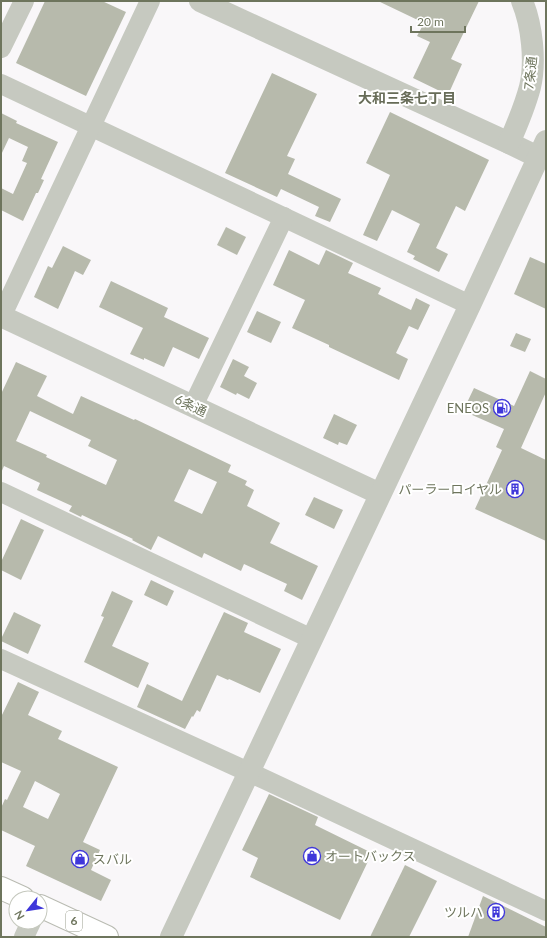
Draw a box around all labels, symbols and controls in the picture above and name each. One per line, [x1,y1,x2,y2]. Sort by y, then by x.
scale bar [411,8,465,34]
text: 20 m [417,14,444,29]
street label: 7条通 [520,55,540,91]
district label: 大和三条七丁目 [358,89,456,106]
street label: 6条通 [172,391,210,419]
fuel station icon: ENEOS [492,398,512,418]
place label: ENEOS [447,400,489,416]
building icon: パーラーロイヤル [505,479,525,499]
place label: パーラーロイヤル [398,481,502,497]
shop icon: オートバックス [302,846,322,866]
place label: オートバックス [325,848,416,864]
shop icon: スバル [70,849,90,869]
place label: スバル [93,851,132,867]
north arrow [8,890,48,930]
building icon: ツルハ [486,902,506,922]
place label: ツルハ [444,904,483,920]
text: N [11,908,27,922]
road number: 6 [66,911,82,931]

